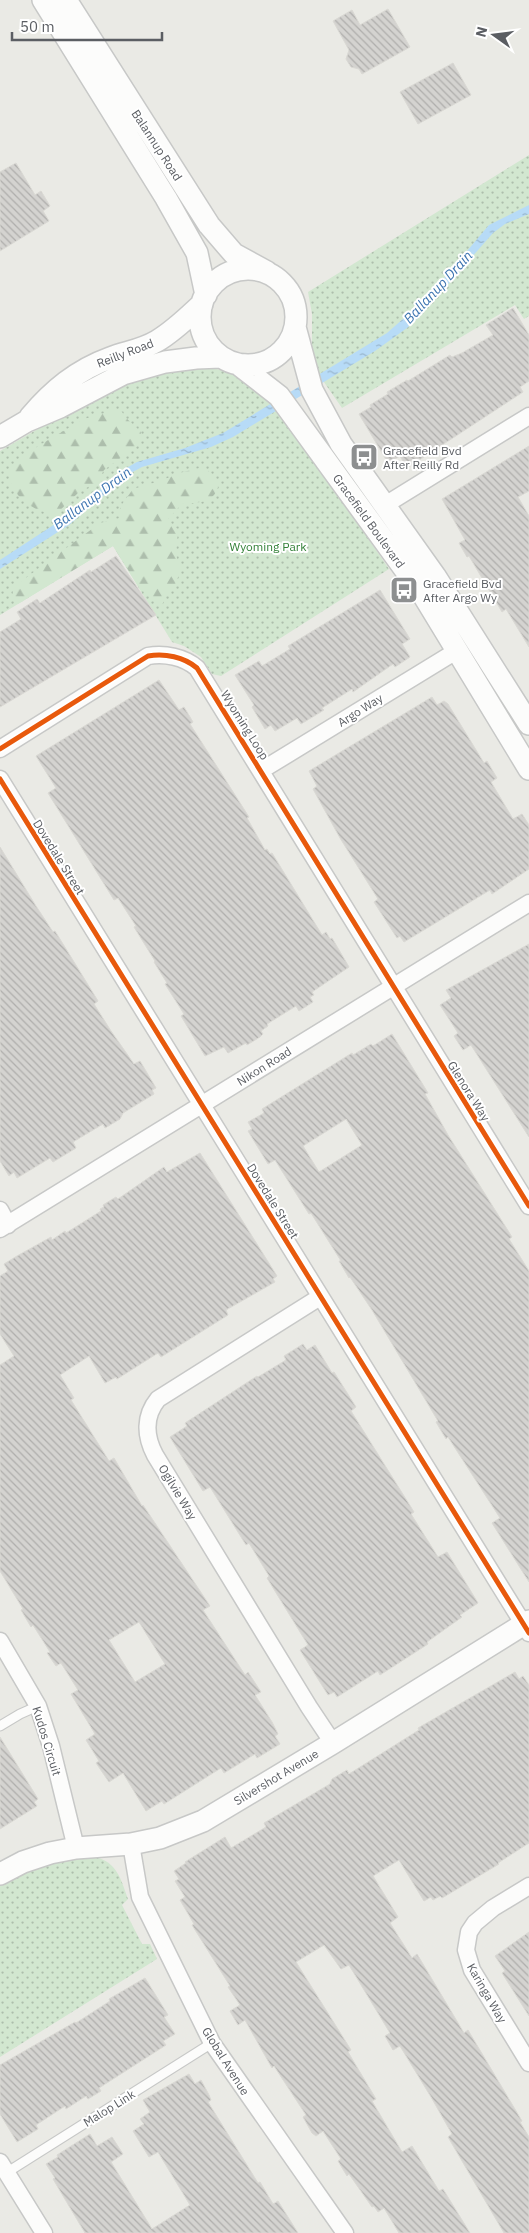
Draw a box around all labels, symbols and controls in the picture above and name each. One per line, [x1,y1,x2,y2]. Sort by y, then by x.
scale bar [12,10,162,42]
north arrow [469,10,519,60]
text: 50 m [20,17,55,36]
text: N [471,25,491,39]
street label: Balannup Road [128,107,186,183]
water label: Ballanup Drain [400,247,476,327]
street label: Reilly Road [94,335,156,371]
bus stop icon: Gracefield Bvd After Reilly Rd [349,442,379,472]
place label: Gracefield Bvd After Reilly Rd [383,443,462,472]
water label: Ballanup Drain [49,463,135,533]
street label: Gracefield Boulevard [330,471,408,571]
park label: Wyoming Park [229,539,307,554]
bus stop icon: Gracefield Bvd After Argo Wy [389,575,419,605]
place label: Gracefield Bvd After Argo Wy [423,576,502,605]
street label: Wyoming Loop [218,687,272,763]
street label: Argo Way [335,690,385,730]
street label: Dovedale Street [30,817,88,897]
street label: Nikon Road [234,1043,294,1089]
street label: Glenora Way [445,1058,493,1124]
street label: Dovedale Street [244,1161,302,1241]
street label: Ogilvie Way [156,1461,200,1523]
street label: Kudos Circuit [29,1705,65,1777]
street label: Silvershot Avenue [231,1746,322,1808]
street label: Karinga Way [464,1960,510,2026]
street label: Global Avenue [199,2024,253,2098]
street label: Malop Link [80,2086,138,2130]

